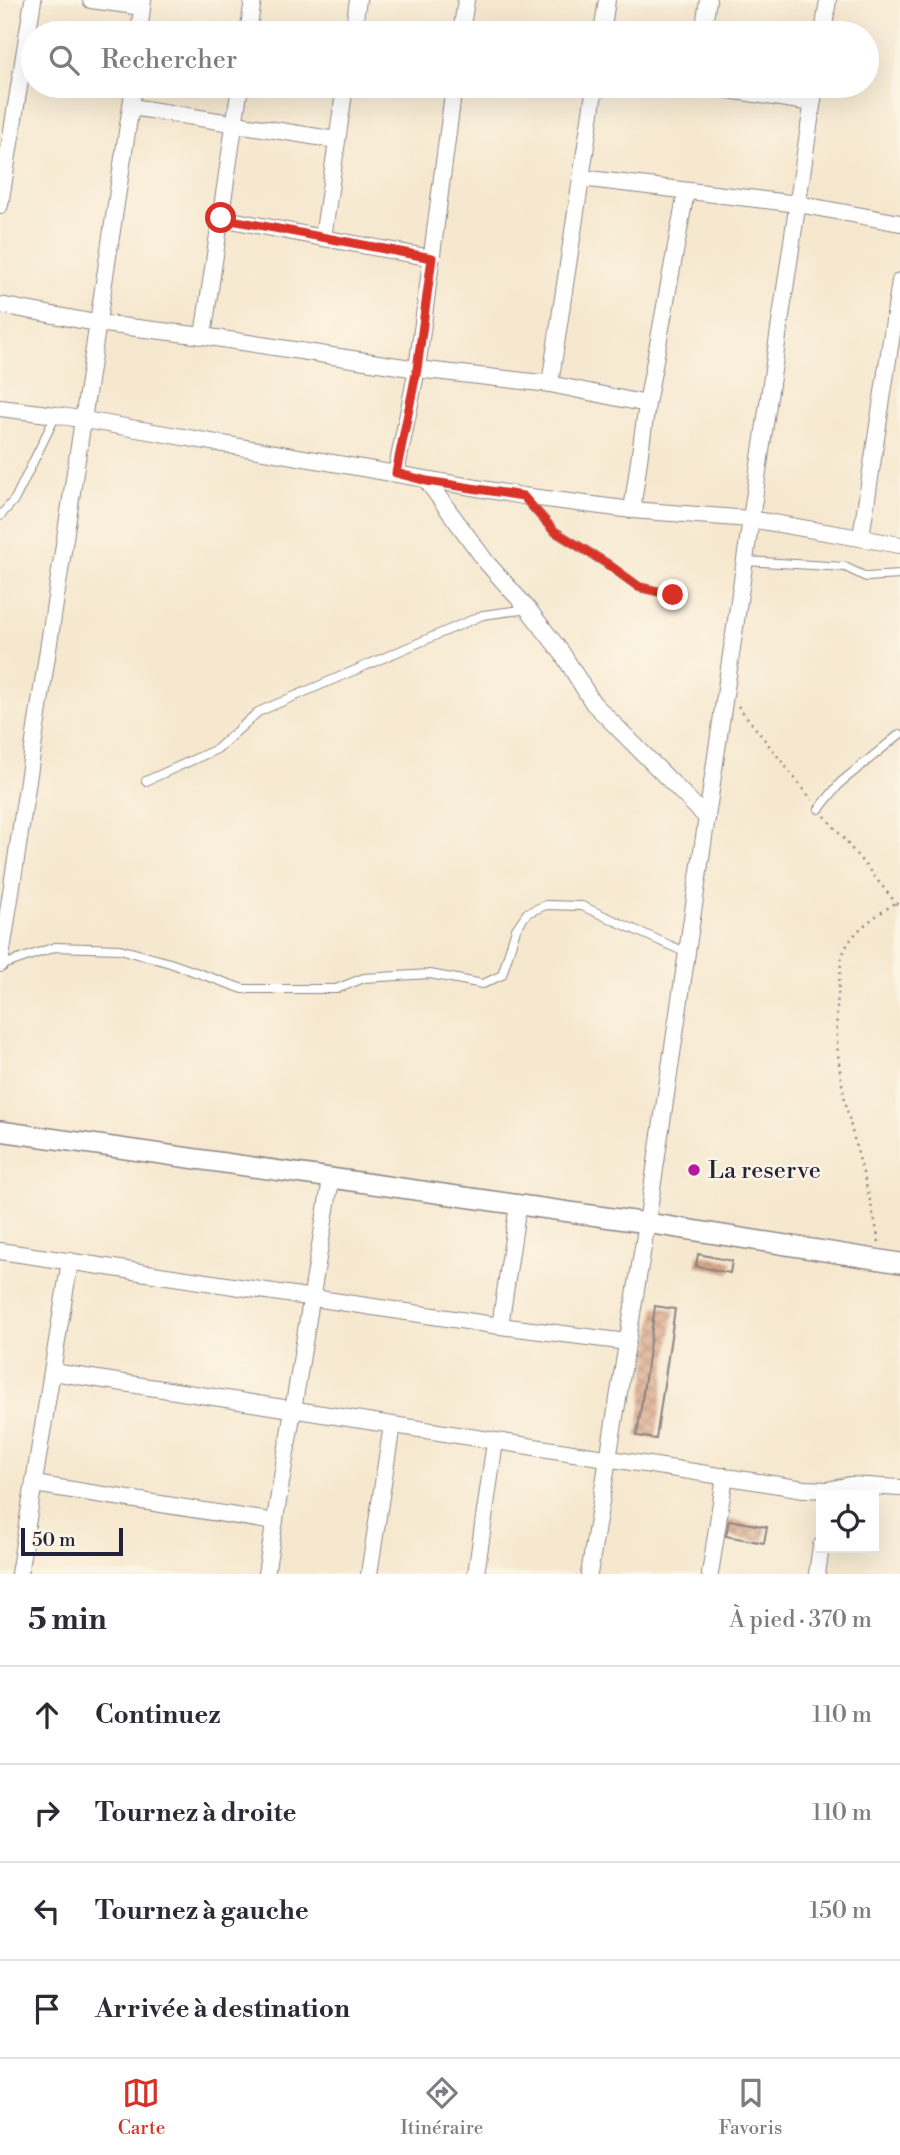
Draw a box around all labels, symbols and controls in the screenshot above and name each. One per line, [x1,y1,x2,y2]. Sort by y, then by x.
search box [21,21,879,98]
icon: search [45,41,83,79]
text: Rechercher [101,44,237,76]
route start [205,202,236,233]
route end [657,579,688,610]
place label: La reserve [708,1156,821,1186]
marker: La reserve [686,1162,702,1178]
map controls [816,1490,879,1553]
button: locate [816,1490,879,1553]
scale bar [21,1525,122,1557]
text: 50 m [32,1528,76,1552]
text: 5 min [28,1601,107,1639]
text: À pied · 370 m [729,1606,872,1634]
icon: ahead [28,1696,66,1734]
text: Continuez [95,1699,221,1731]
text: 110 m [812,1701,872,1729]
icon: right [28,1794,66,1832]
text: Tournez à droite [95,1797,297,1829]
text: 110 m [812,1799,872,1827]
icon: left [28,1892,66,1930]
text: Tournez à gauche [95,1895,309,1927]
text: 150 m [809,1897,872,1925]
icon: arrive [28,1990,66,2028]
text: Arrivée à destination [95,1993,350,2025]
tab: Carte [118,2074,165,2140]
tab: Itinéraire [401,2074,483,2140]
tab: Favoris [719,2074,782,2140]

